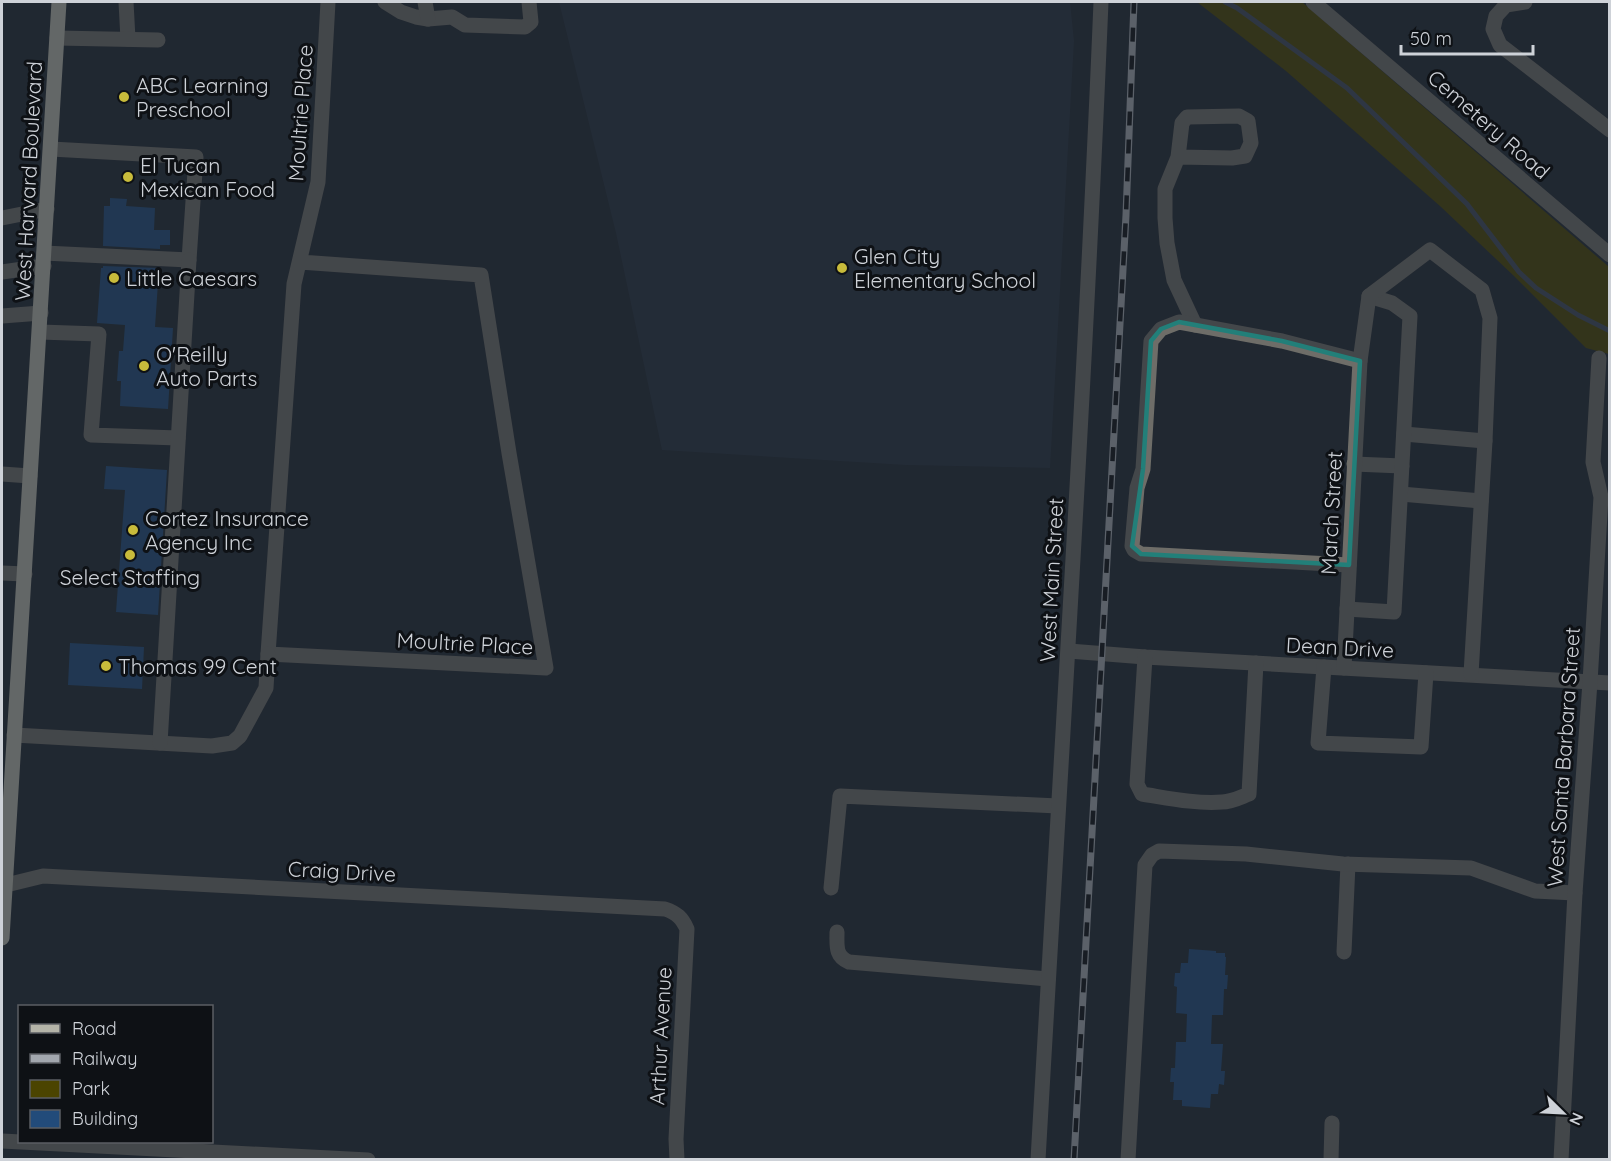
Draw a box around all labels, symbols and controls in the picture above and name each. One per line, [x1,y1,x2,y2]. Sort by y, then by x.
scale bar [1401,18,1533,56]
text: 50 m [1410,27,1452,50]
street label: Moultrie Place [282,44,318,182]
street label: West Harvard Boulevard [9,60,47,302]
street label: Cemetery Road [1423,64,1555,184]
place label: ABC Learning Preschool [136,72,269,122]
marker: ABC Learning Preschool [117,90,131,104]
place label: El Tucan Mexican Food [140,152,275,202]
marker: El Tucan Mexican Food [121,170,135,184]
place label: Glen City Elementary School [854,243,1036,293]
marker: Glen City Elementary School [835,261,849,275]
place label: Little Caesars [126,265,257,291]
marker: Little Caesars [107,271,121,285]
place label: O'Reilly Auto Parts [156,341,257,391]
marker: O'Reilly Auto Parts [137,359,151,373]
street label: March Street [1315,451,1347,575]
street label: West Main Street [1034,497,1068,663]
place label: Cortez Insurance Agency Inc [145,505,309,555]
marker: Cortez Insurance Agency Inc [126,523,140,537]
marker: Select Staffing [123,548,137,562]
place label: Select Staffing [60,564,200,590]
street label: Moultrie Place [396,626,534,660]
street label: West Santa Barbara Street [1541,626,1585,888]
street label: Dean Drive [1285,631,1395,663]
place label: Thomas 99 Cent [118,653,277,679]
marker: Thomas 99 Cent [99,659,113,673]
street label: Craig Drive [287,855,397,887]
street label: Arthur Avenue [643,966,677,1106]
legend [18,1005,213,1143]
text: Road [72,1017,117,1040]
text: Railway [72,1047,138,1070]
text: Park [72,1077,110,1100]
north arrow [1533,1083,1593,1143]
text: Building [72,1107,138,1130]
text: N [1565,1110,1588,1129]

